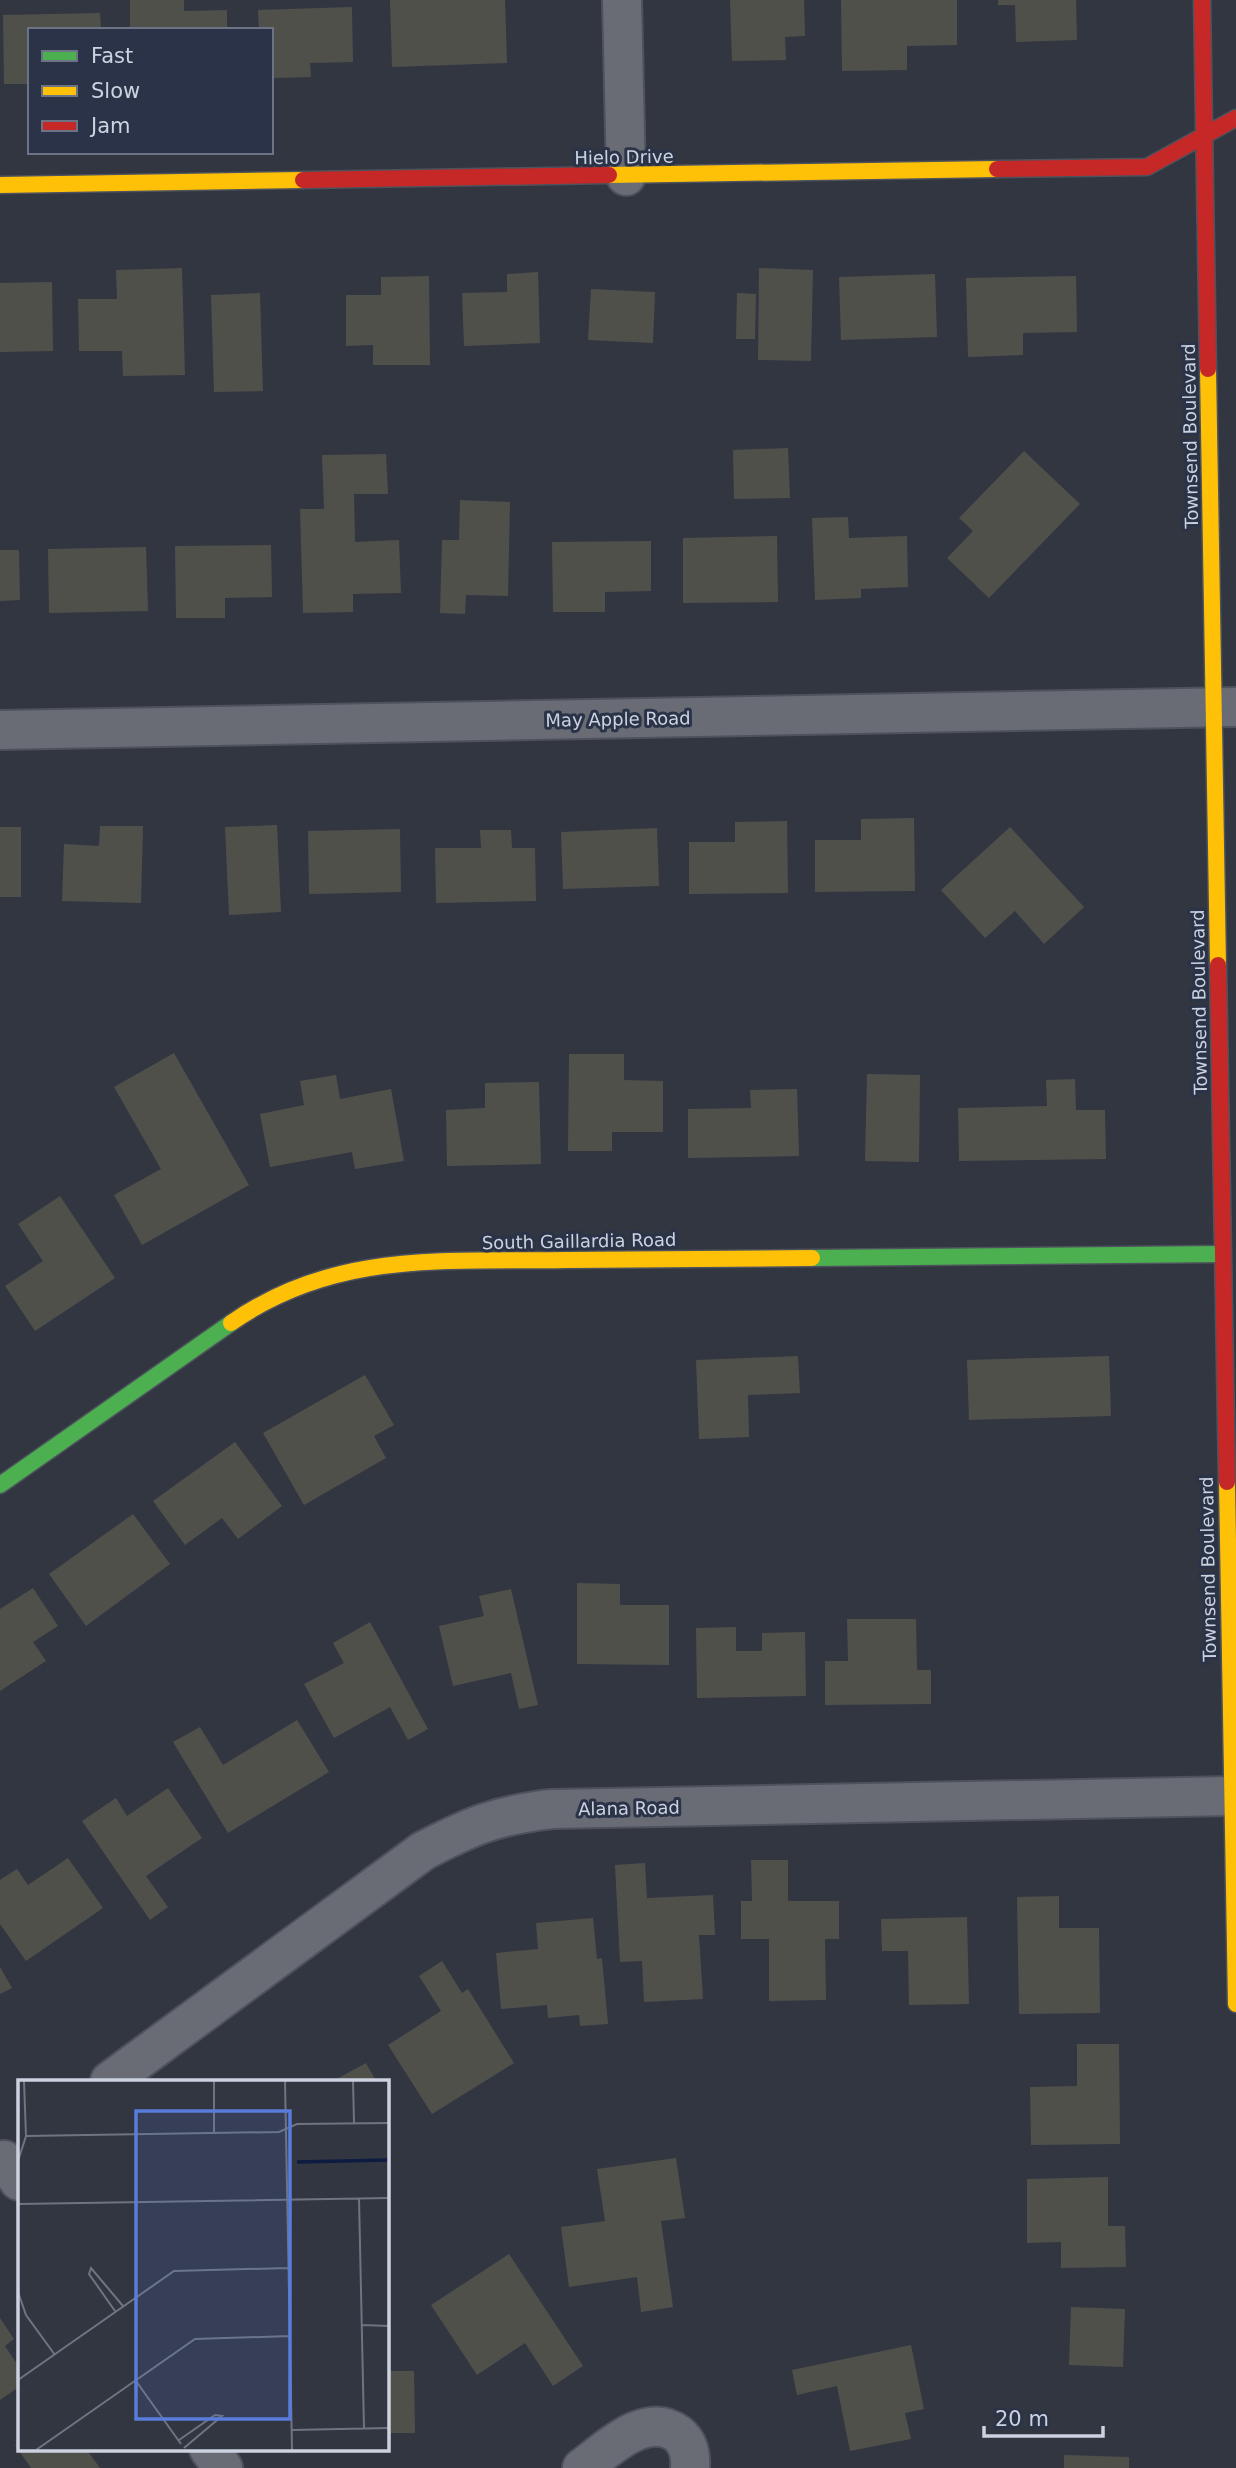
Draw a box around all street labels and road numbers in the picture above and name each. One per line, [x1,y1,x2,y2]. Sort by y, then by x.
street label: Hielo Drive [574,146,674,168]
street label: Townsend Boulevard [1178,343,1202,530]
street label: May Apple Road [545,707,691,731]
street label: Townsend Boulevard [1187,909,1211,1096]
street label: South Gaillardia Road [482,1229,676,1253]
street label: Townsend Boulevard [1196,1476,1220,1663]
street label: Alana Road [578,1797,680,1819]

